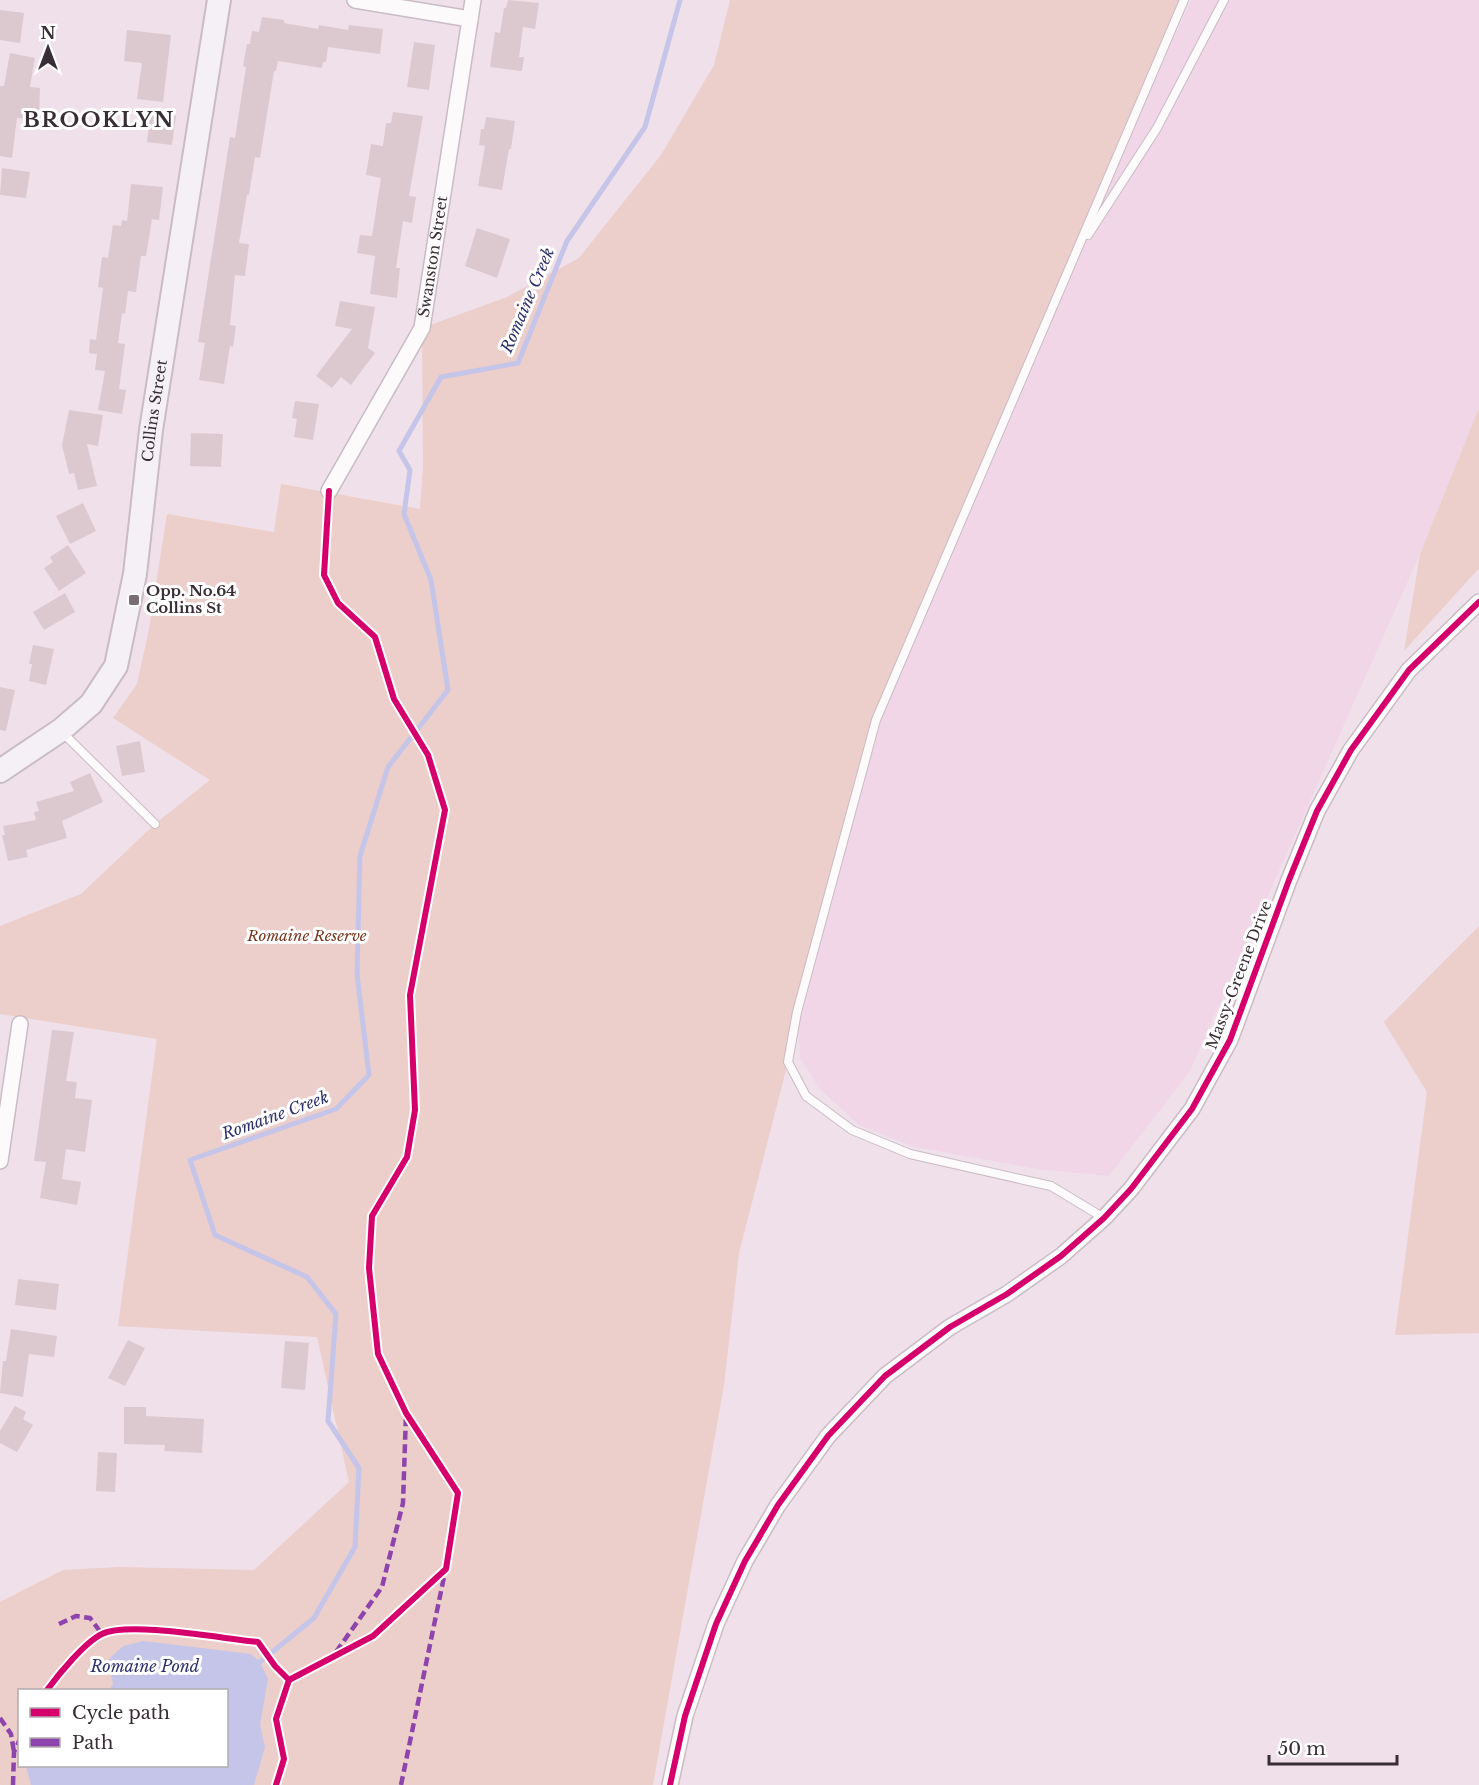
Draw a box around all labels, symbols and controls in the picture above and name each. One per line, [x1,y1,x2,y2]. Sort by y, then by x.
north arrow [18,18,78,78]
text: N [40,23,56,43]
district label: BROOKLYN [23,107,175,133]
street label: Swanston Street [414,194,451,319]
water label: Romaine Creek [496,245,558,356]
street label: Collins Street [138,358,171,463]
place label: Opp. No.64 Collins St [146,581,236,617]
marker: Opp. No.64 Collins St [127,593,141,607]
street label: Massy-Greene Drive [1201,898,1276,1052]
park label: Romaine Reserve [246,926,367,945]
water label: Romaine Creek [218,1086,331,1144]
water label: Romaine Pond [90,1656,200,1676]
legend [18,1689,228,1767]
text: Cycle path [72,1702,170,1724]
scale bar [1269,1728,1396,1766]
text: Path [72,1732,113,1754]
text: 50 m [1278,1738,1326,1760]

